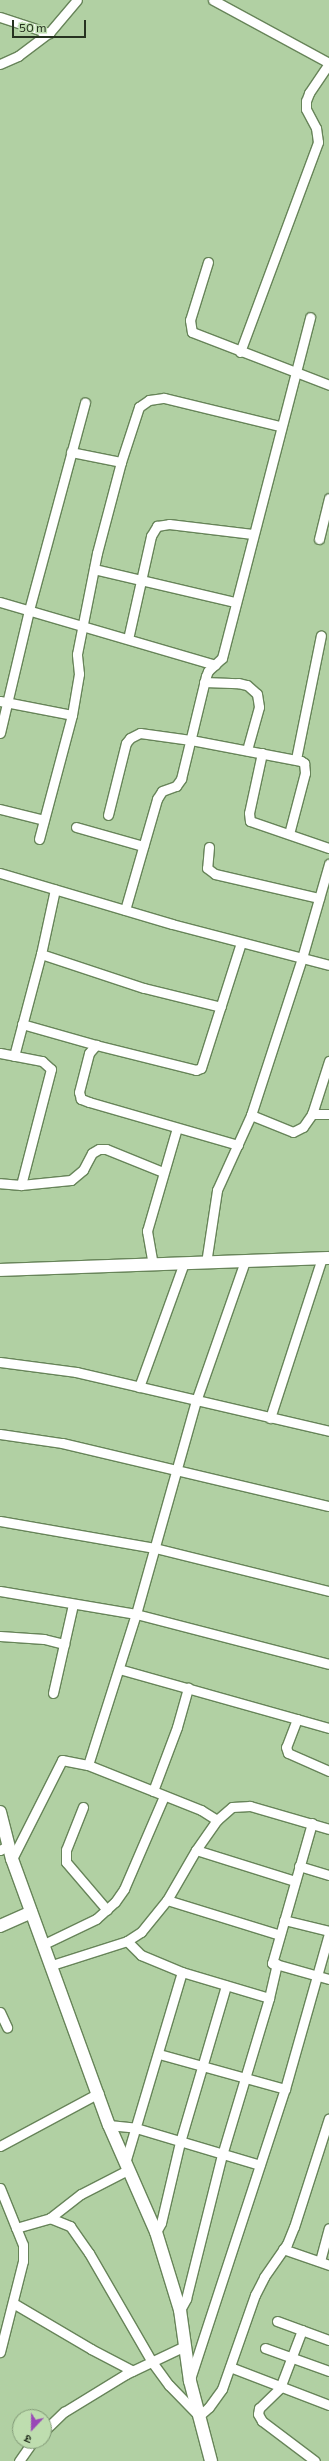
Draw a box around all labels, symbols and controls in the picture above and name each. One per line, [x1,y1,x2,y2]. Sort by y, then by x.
scale bar [14,12,88,38]
text: 50 m [19,20,47,34]
north arrow [12,2409,52,2449]
text: उ [22,2432,33,2447]

